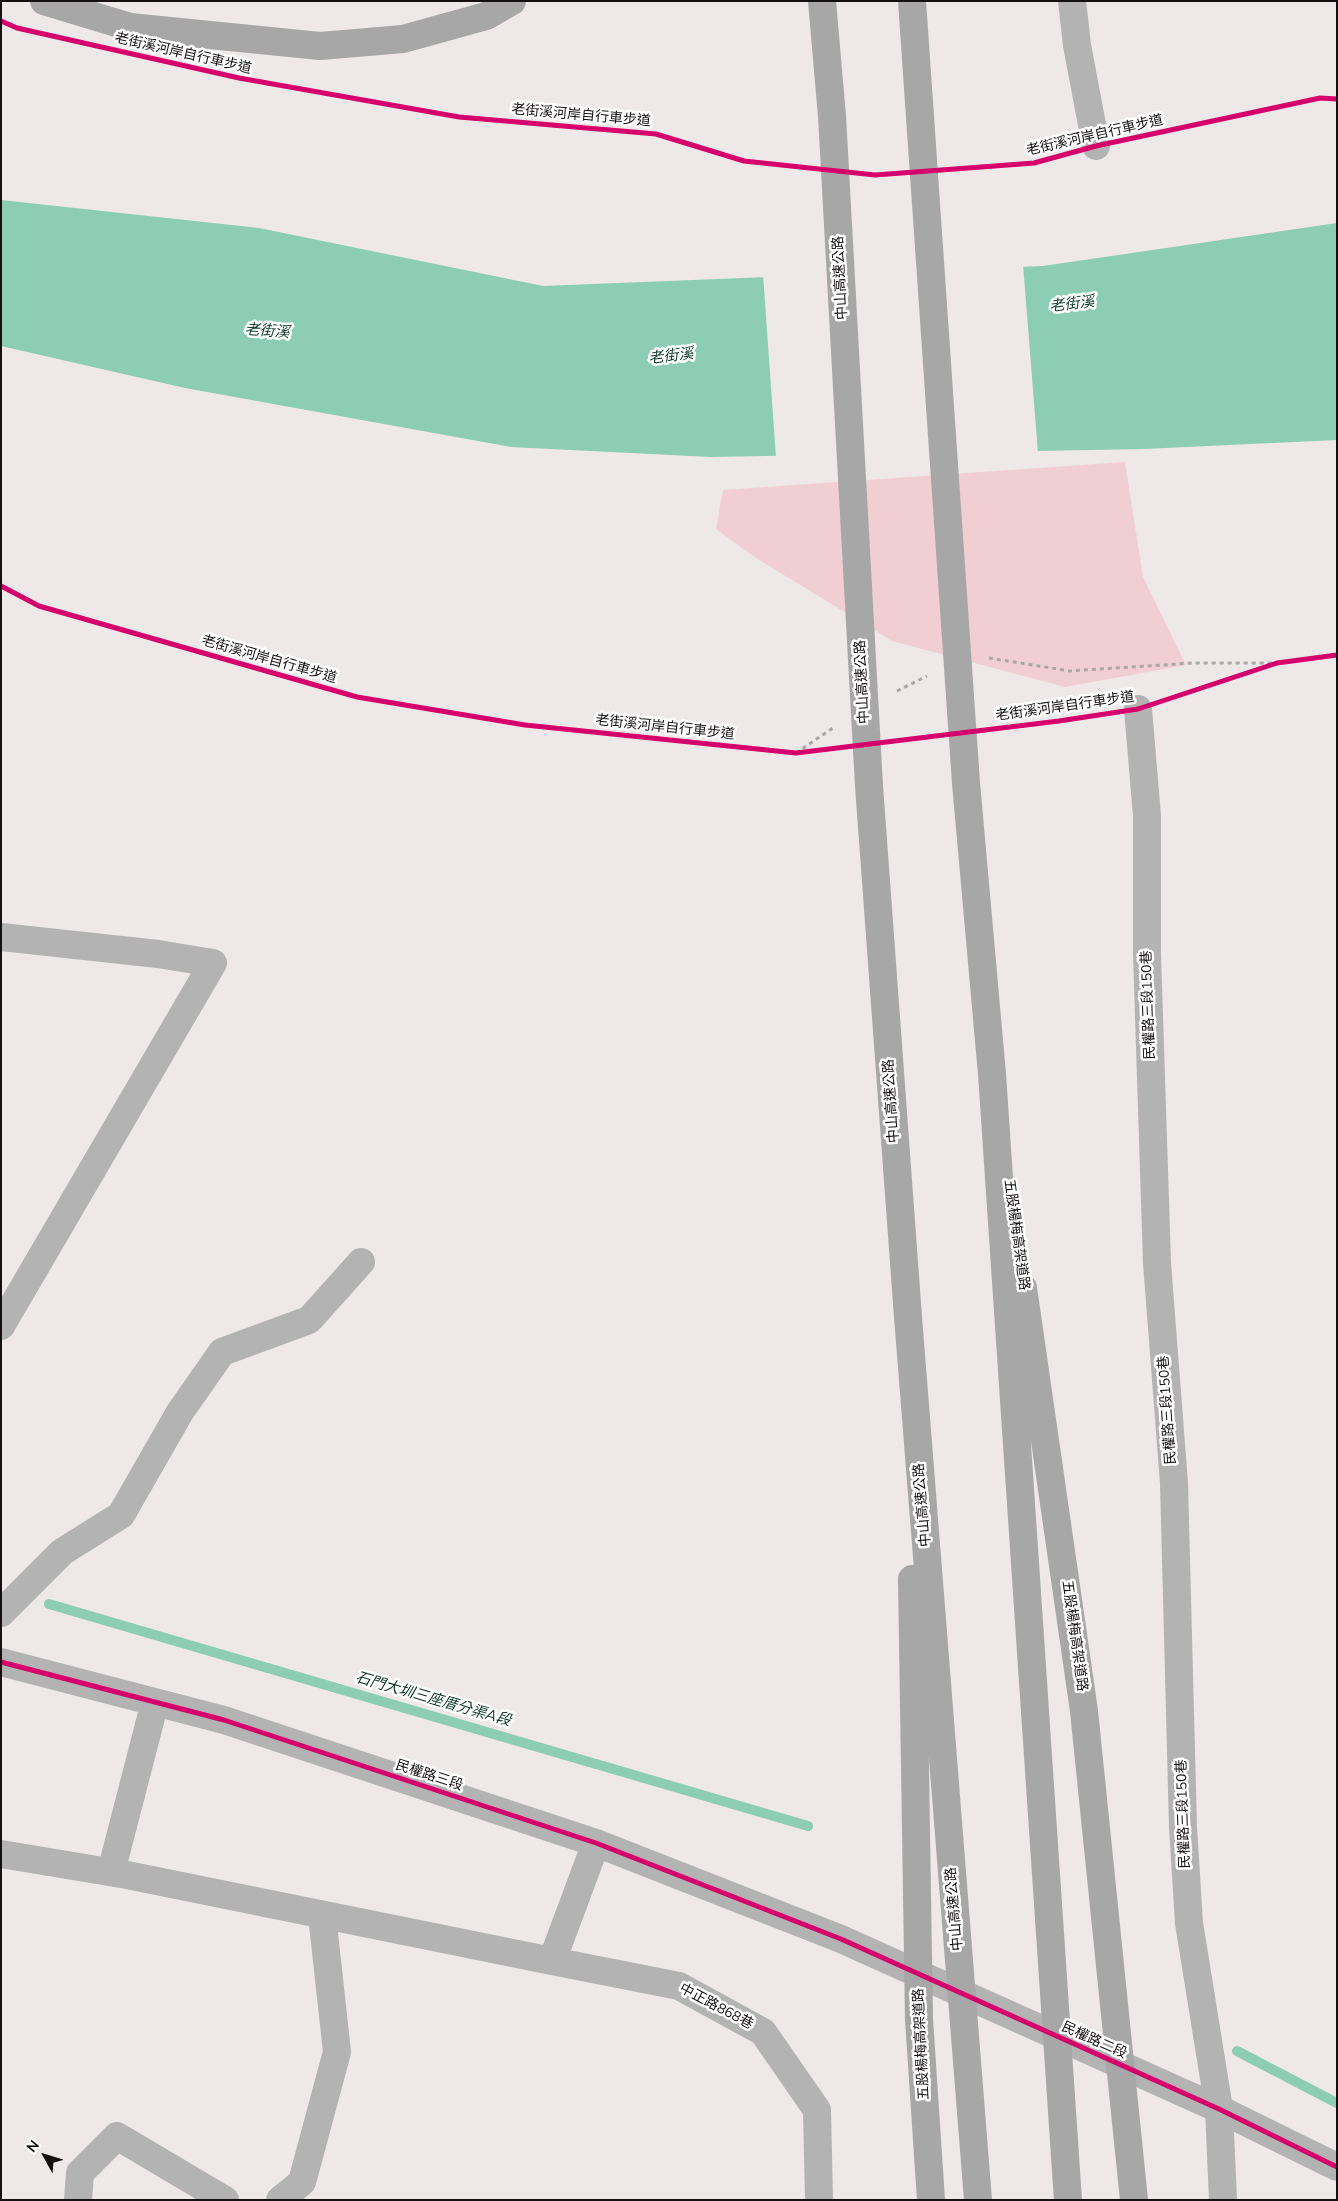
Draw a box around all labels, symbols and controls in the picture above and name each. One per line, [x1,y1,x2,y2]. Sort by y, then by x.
street label: 老街溪河岸自行車步道 [113,30,253,78]
street label: 老街溪河岸自行車步道 [511,102,651,130]
street label: 老街溪河岸自行車步道 [1025,112,1165,160]
street label: 中山高速公路 [830,236,852,320]
water label: 老街溪 [1049,293,1095,317]
water label: 老街溪 [244,321,290,343]
water label: 老街溪 [648,345,694,369]
street label: 老街溪河岸自行車步道 [199,633,339,687]
street label: 中山高速公路 [852,640,874,724]
street label: 老街溪河岸自行車步道 [995,689,1135,725]
street label: 老街溪河岸自行車步道 [595,712,735,744]
street label: 民權路三段150巷 [1139,950,1159,1060]
street label: 中山高速公路 [881,1059,903,1143]
street label: 五股楊梅高架道路 [1000,1178,1032,1292]
street label: 民權路三段150巷 [1156,1355,1180,1465]
street label: 中山高速公路 [911,1462,935,1548]
street label: 五股楊梅高架道路 [1058,1579,1090,1693]
water label: 石門大圳三座厝分渠A段 [353,1669,513,1731]
street label: 民權路三段 [393,1757,465,1795]
street label: 民權路三段150巷 [1174,1759,1194,1869]
street label: 中山高速公路 [943,1866,967,1952]
street label: 中正路868巷 [676,1981,756,2033]
street label: 五股楊梅高架道路 [911,1988,933,2100]
street label: 民權路二段 [1059,2019,1129,2063]
north arrow [20,2131,70,2181]
text: N [22,2136,44,2156]

